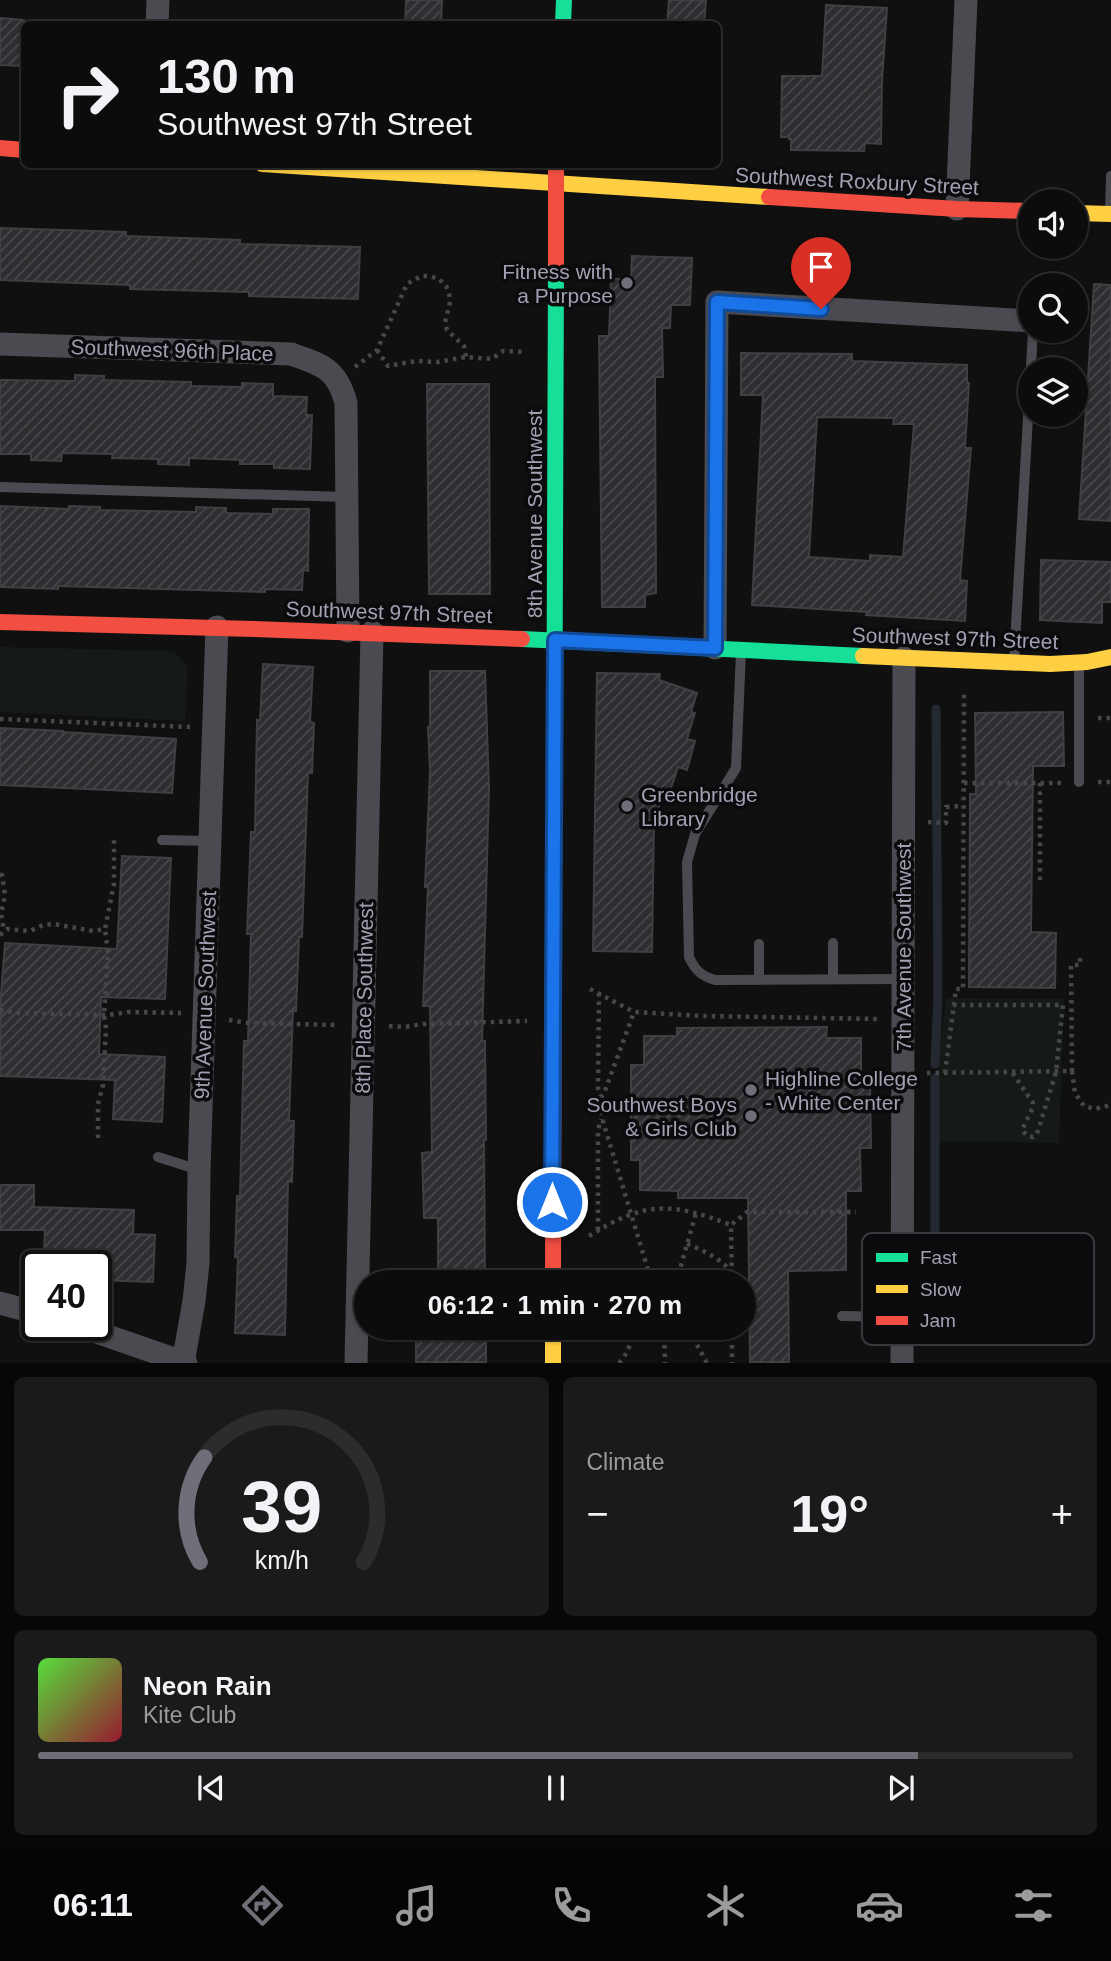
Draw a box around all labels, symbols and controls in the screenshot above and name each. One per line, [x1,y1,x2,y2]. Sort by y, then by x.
icon: right [42,49,133,140]
text: 130 m [157,49,296,103]
text: Southwest 97th Street [157,106,472,142]
street label: Southwest Roxbury Street [735,163,980,199]
map controls [1018,189,1088,427]
button: sound [1018,189,1088,259]
pin [791,237,851,309]
icon: arrive [802,248,840,286]
place label: Fitness with a Purpose [502,260,613,307]
button: search [1018,273,1088,343]
marker: Fitness with a Purpose [619,275,635,291]
street label: Southwest 96th Place [70,335,274,365]
button: layers [1018,357,1088,427]
street label: 8th Avenue Southwest [523,410,546,618]
street label: Southwest 97th Street [285,597,493,627]
street label: Southwest 97th Street [851,623,1059,653]
place label: Greenbridge Library [641,783,758,830]
marker: Greenbridge Library [619,798,635,814]
street label: 7th Avenue Southwest [892,843,915,1051]
street label: 9th Avenue Southwest [190,890,220,1100]
street label: 8th Place Southwest [351,902,377,1094]
place label: Highline College - White Center [765,1067,918,1114]
marker: Highline College - White Center [743,1082,759,1098]
place label: Southwest Boys & Girls Club [586,1093,737,1140]
marker: Southwest Boys & Girls Club [743,1108,759,1124]
position arrow [515,1165,589,1239]
legend [862,1233,1094,1345]
text: Fast [920,1247,958,1268]
speed limit sign: 40 [21,1250,112,1341]
text: Slow [920,1279,961,1300]
text: 06:12 · 1 min · 270 m [428,1290,682,1320]
text: Jam [920,1310,956,1331]
text: Climate [587,1449,664,1475]
text: 39 [241,1467,322,1548]
text: 19° [790,1485,869,1543]
text: − [587,1493,609,1535]
text: + [1051,1493,1073,1535]
text: km/h [254,1546,308,1574]
text: Neon Rain [143,1671,272,1701]
text: Kite Club [143,1702,236,1728]
icon: previous [192,1769,230,1807]
icon: pause [537,1769,575,1807]
icon: next [882,1769,920,1807]
icon: directions [238,1881,287,1930]
icon: music [392,1881,441,1930]
icon: phone [547,1881,596,1930]
icon: climate [701,1881,750,1930]
icon: car [855,1881,904,1930]
icon: filters [1009,1881,1058,1930]
text: 06:11 [53,1887,133,1923]

